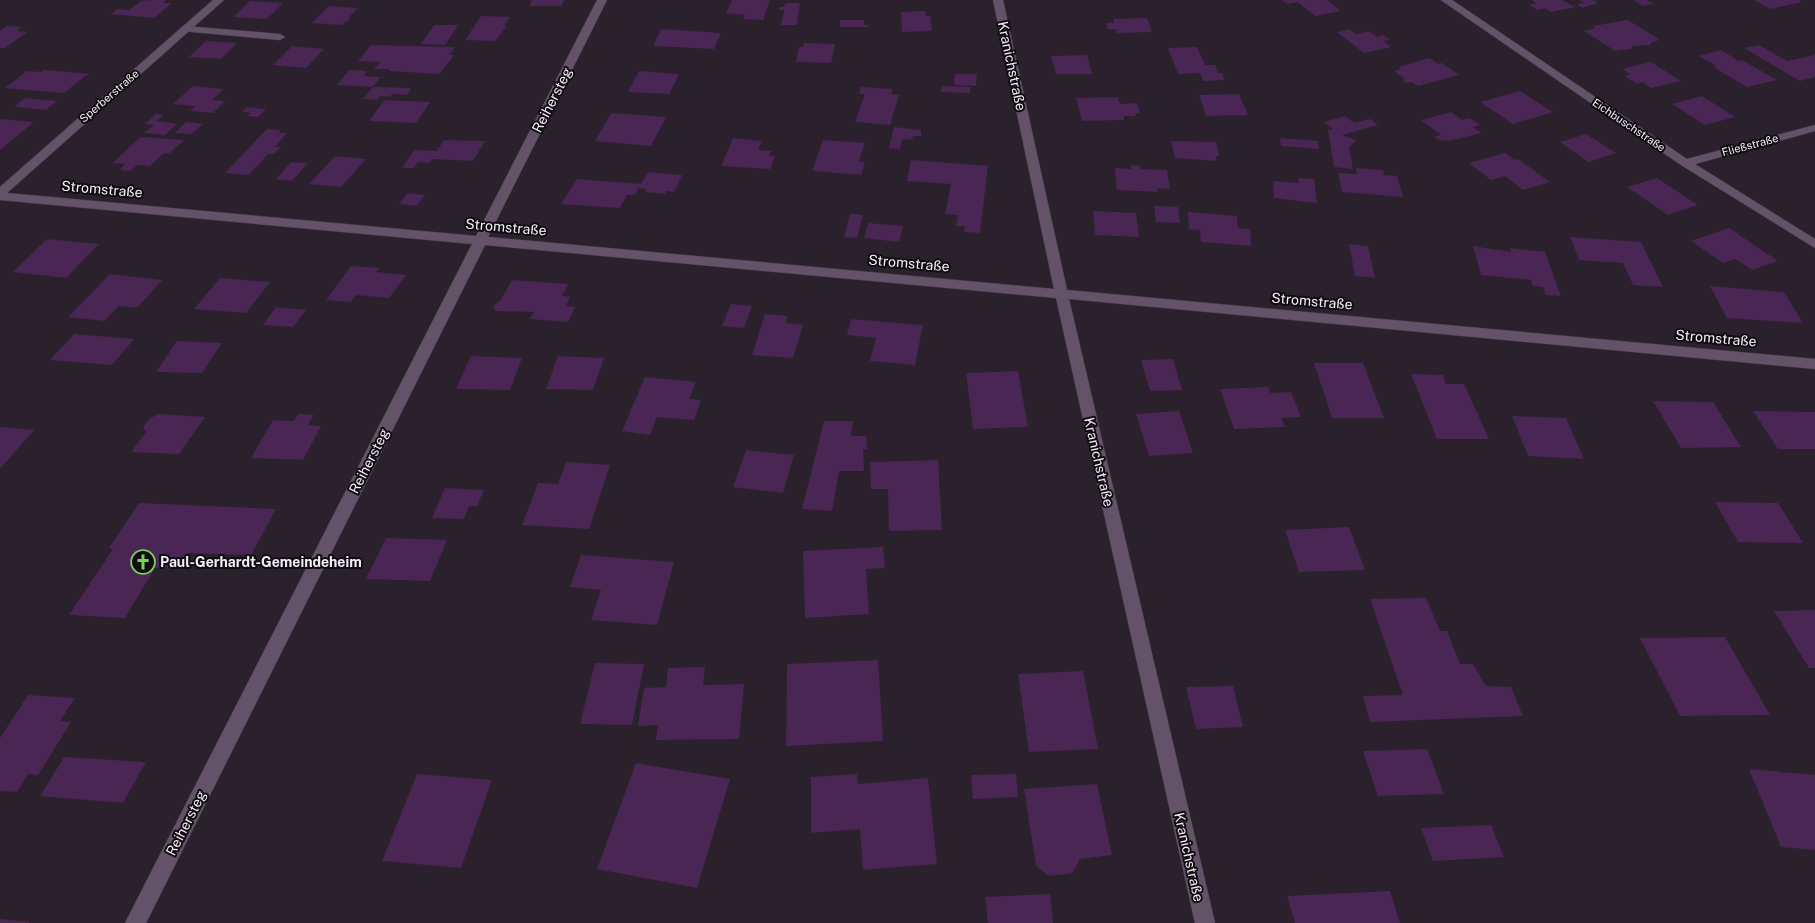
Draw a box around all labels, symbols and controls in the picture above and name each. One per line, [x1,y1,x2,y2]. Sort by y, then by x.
street label: Kranichstraße [995,20,1029,112]
street label: Reihersteg [529,65,575,135]
street label: Sperberstraße [77,67,141,125]
street label: Eichbuschstraße [1590,96,1668,154]
street label: Fließstraße [1721,132,1779,158]
street label: Stromstraße [61,177,143,201]
street label: Stromstraße [465,215,547,239]
street label: Stromstraße [868,251,950,275]
street label: Stromstraße [1271,289,1353,313]
street label: Stromstraße [1675,326,1757,350]
street label: Kranichstraße [1081,416,1117,508]
street label: Reihersteg [346,426,392,496]
church icon: Paul-Gerhardt-Gemeindeheim [130,549,156,575]
place label: Paul-Gerhardt-Gemeindeheim [160,554,362,570]
street label: Reihersteg [163,788,209,858]
street label: Kranichstraße [1171,811,1207,903]

